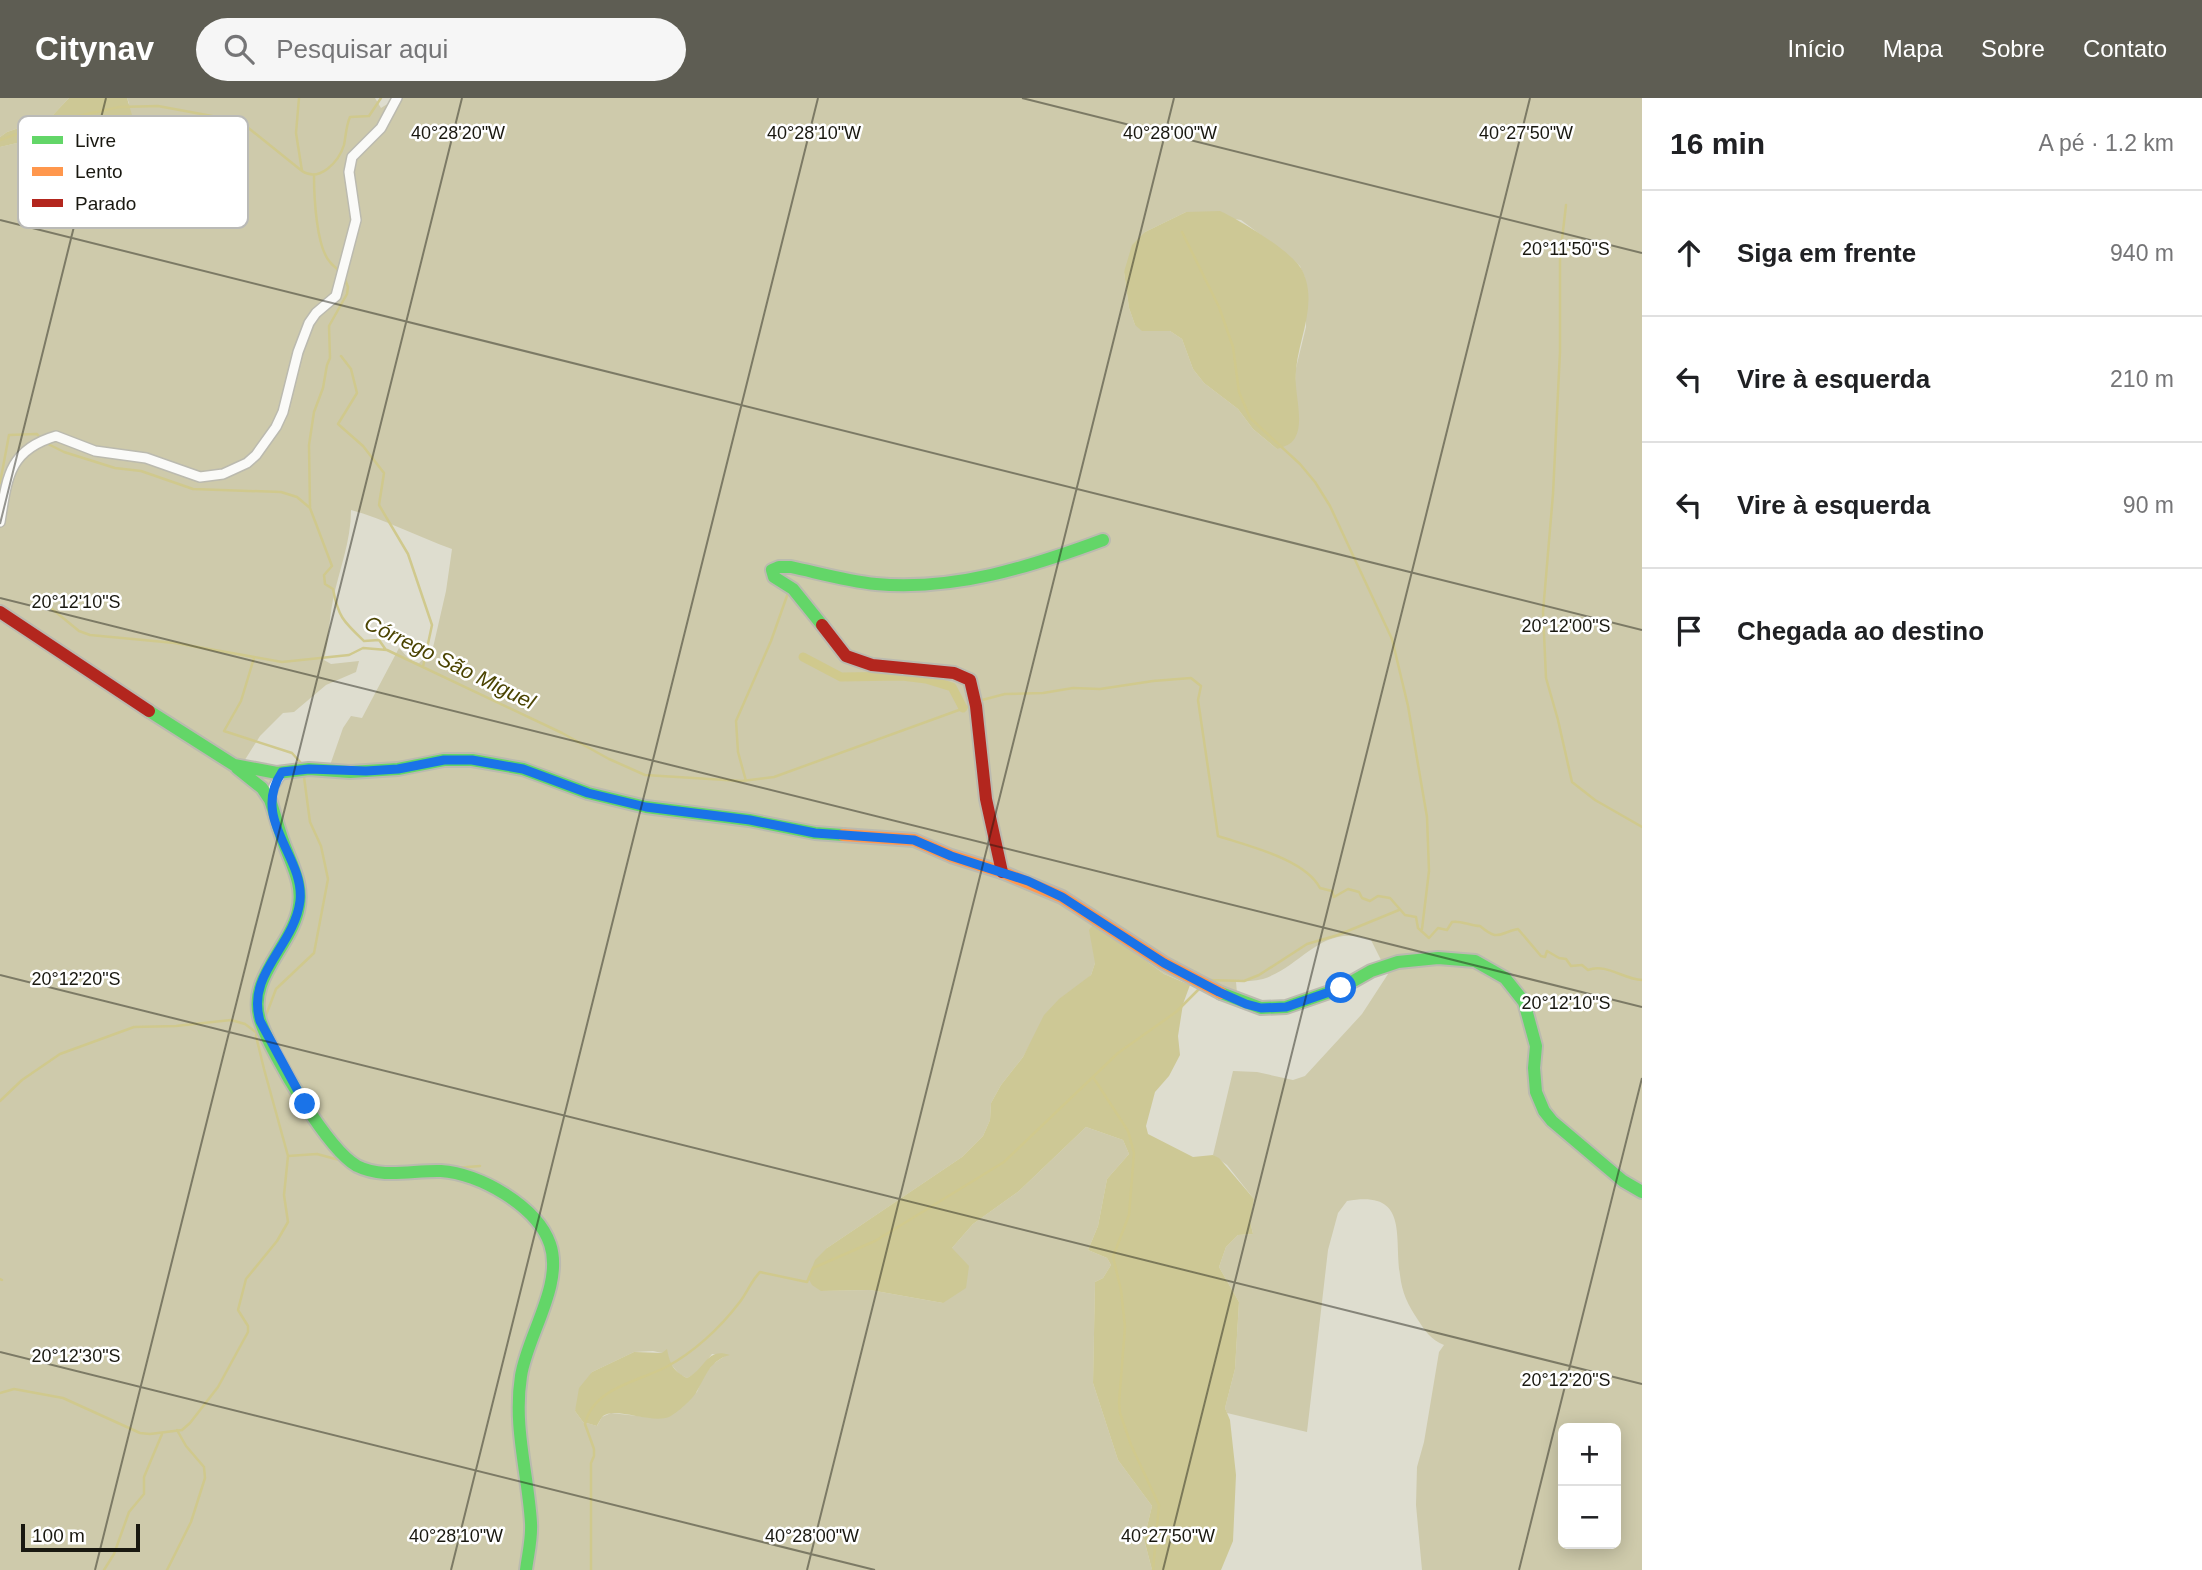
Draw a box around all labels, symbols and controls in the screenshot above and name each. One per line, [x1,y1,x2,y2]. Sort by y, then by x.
search box [196,18,686,81]
text: Citynav [35,30,154,67]
icon: search [220,30,258,68]
text: Pesquisar aqui [276,34,448,64]
text: Início [1787,35,1845,62]
text: Mapa [1883,35,1943,62]
text: Sobre [1981,35,2045,62]
text: Contato [2083,35,2167,62]
legend [18,116,248,228]
text: 40°28'20"W [411,123,505,143]
text: 40°28'10"W [767,123,861,143]
text: 40°28'00"W [1123,123,1217,143]
text: 40°27'50"W [1479,123,1573,143]
text: 16 min [1670,127,1765,160]
text: Livre [75,130,116,151]
text: A pé · 1.2 km [2038,130,2174,156]
text: Lento [75,161,123,182]
text: Parado [75,193,136,214]
icon: ahead [1670,234,1708,272]
text: Siga em frente [1737,238,1916,268]
text: 20°11'50"S [1522,239,1610,259]
text: 940 m [2110,240,2174,266]
icon: left [1670,360,1708,398]
text: Vire à esquerda [1737,364,1930,394]
text: 210 m [2110,366,2174,392]
icon: left [1670,486,1708,524]
text: Vire à esquerda [1737,490,1930,520]
text: 90 m [2123,492,2174,518]
text: 20°12'10"S [31,592,121,612]
water label: Córrego São Miguel [361,611,540,714]
icon: arrive [1670,612,1708,650]
text: 20°12'00"S [1521,616,1611,636]
text: Chegada ao destino [1737,616,1984,646]
text: 20°12'20"S [31,969,121,989]
route start [1325,972,1356,1003]
text: 20°12'10"S [1521,993,1611,1013]
route end [289,1088,320,1119]
text: 20°12'30"S [31,1346,121,1366]
text: 20°12'20"S [1521,1370,1611,1390]
map controls [1558,1423,1621,1549]
button: + [1558,1423,1621,1486]
button: − [1558,1486,1621,1549]
scale bar [21,1521,140,1553]
text: 100 m [32,1525,85,1546]
text: 40°28'10"W [409,1526,503,1546]
text: 40°28'00"W [765,1526,859,1546]
text: 40°27'50"W [1121,1526,1215,1546]

